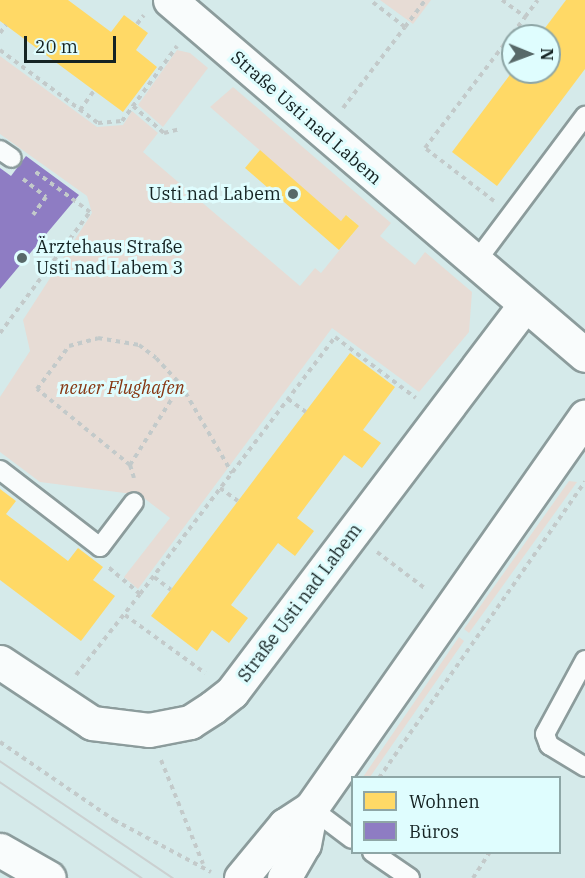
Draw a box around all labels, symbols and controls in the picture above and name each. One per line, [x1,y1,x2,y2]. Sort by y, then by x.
scale bar [27,24,118,62]
north arrow [501,24,561,84]
text: 20 m [35,35,78,58]
street label: Straße Usti nad Labem [226,47,386,189]
text: N [537,48,557,61]
place label: Usti nad Labem [149,183,281,205]
marker: Usti nad Labem [286,187,300,201]
place label: Ärztehaus Straße Usti nad Labem 3 [36,237,183,280]
marker: Ärztehaus Straße Usti nad Labem 3 [13,249,31,267]
park label: neuer Flughafen [59,377,185,399]
street label: Straße Usti nad Labem [233,520,367,686]
legend [351,776,561,854]
text: Wohnen [409,790,480,813]
text: Büros [409,820,459,843]

